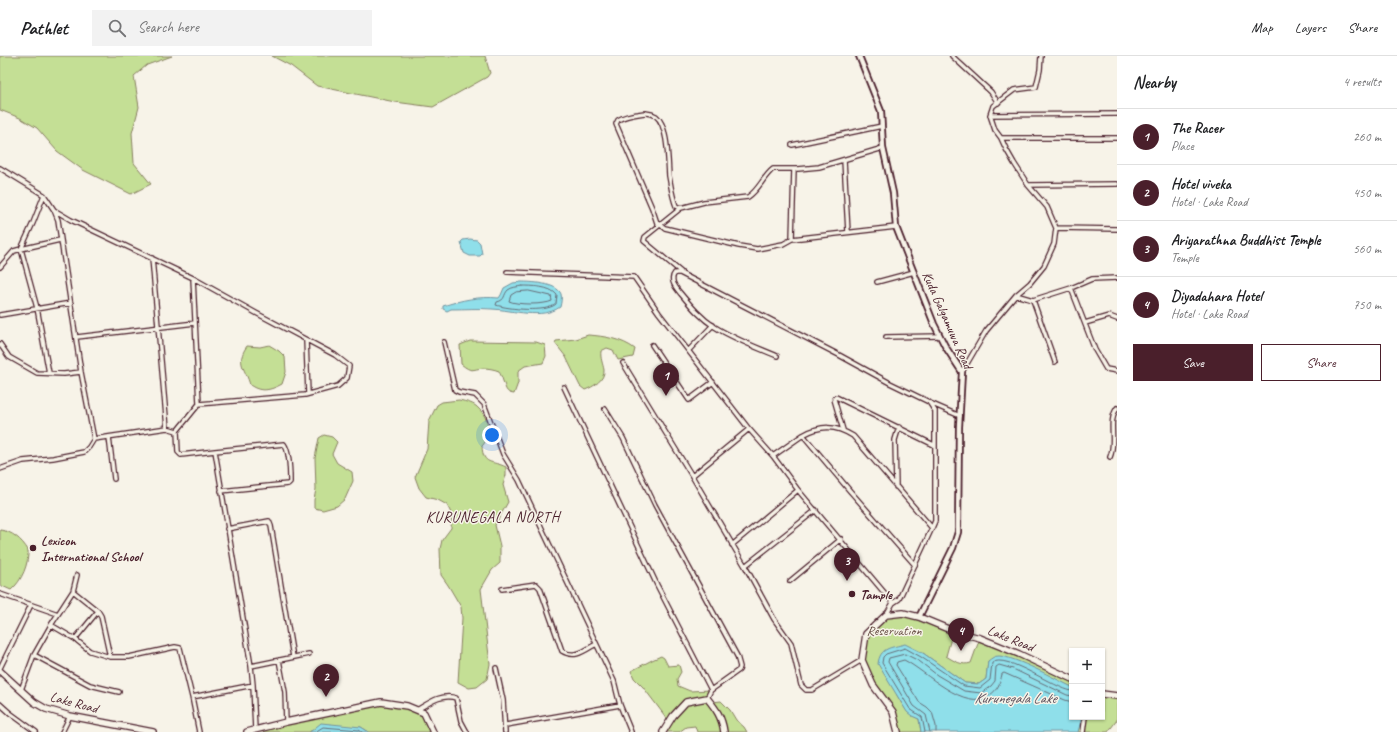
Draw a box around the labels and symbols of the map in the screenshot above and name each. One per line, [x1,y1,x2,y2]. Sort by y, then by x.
street label: Kuda Galgamuwa Road [918,269,978,374]
pin: 1 [653,363,679,396]
your location [482,425,502,445]
district label: KURUNEGALA NORTH [426,508,562,527]
place label: Lexicon International School [41,532,145,565]
marker: Lexicon International School [28,543,38,553]
pin: 3 [834,548,860,581]
place label: Tample [860,586,893,603]
marker: Tample [847,589,857,599]
pin: 4 [948,618,974,651]
street label: Lake Road [985,621,1039,656]
park label: Reservation [866,622,922,639]
pin: 2 [313,664,339,697]
street label: Lake Road [48,688,102,718]
water label: Kurunegala Lake [974,689,1058,708]

